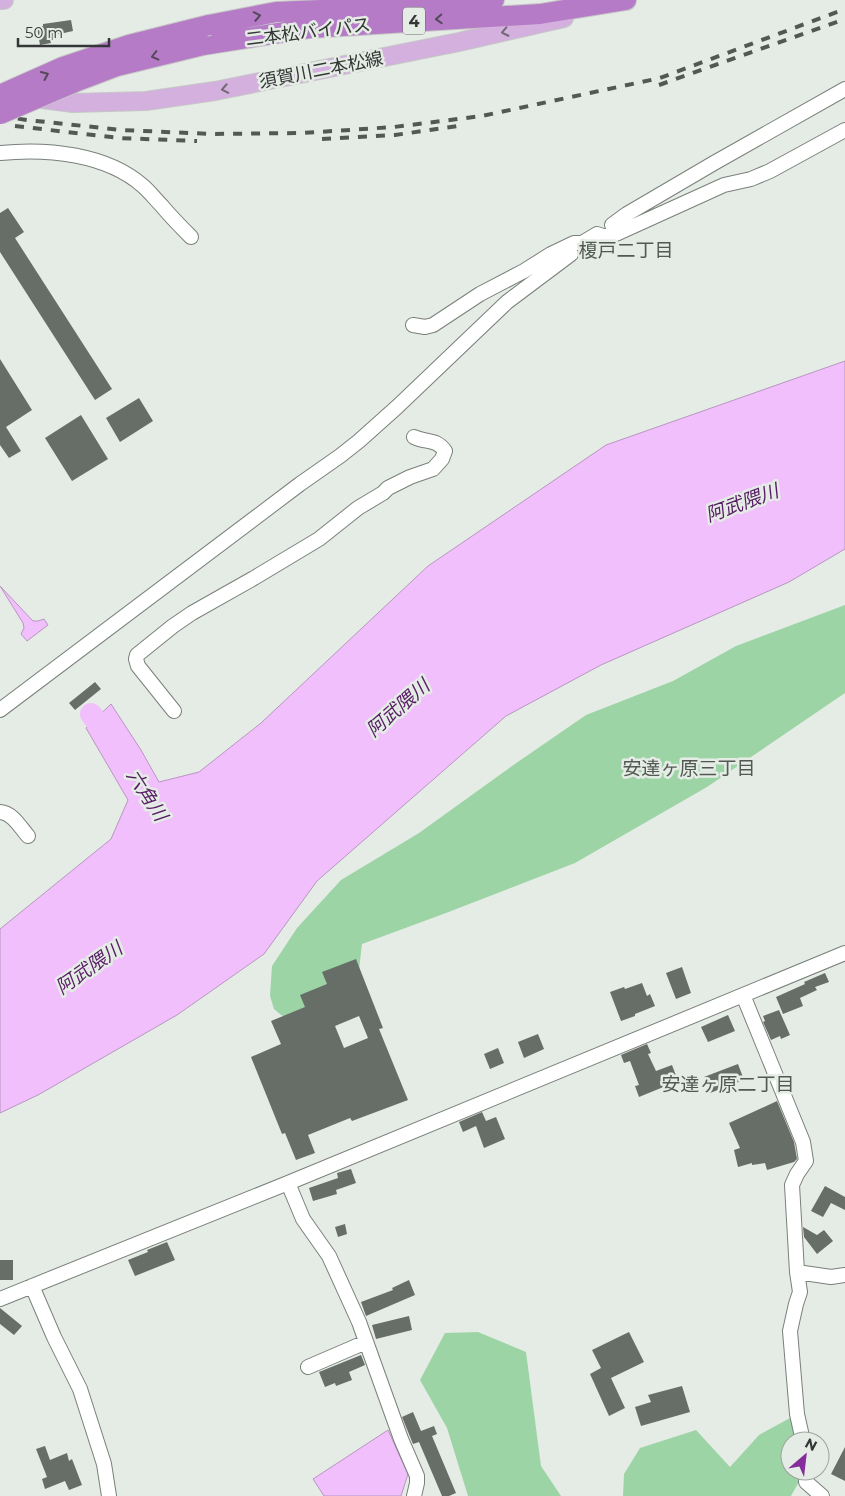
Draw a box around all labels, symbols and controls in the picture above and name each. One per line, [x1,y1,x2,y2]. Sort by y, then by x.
road number: 4 [403,8,425,34]
one-way arrow [253,11,261,21]
street label: 二本松バイパス [244,13,372,51]
one-way arrow [434,14,442,25]
scale bar [18,15,109,47]
text: 50 m [25,23,63,42]
one-way arrow [500,26,509,37]
street label: 須賀川二本松線 [257,47,385,93]
one-way arrow [152,51,160,61]
one-way arrow [40,71,49,82]
one-way arrow [221,83,230,94]
district label: 榎戸二丁目 [578,239,674,262]
water label: 阿武隈川 [702,479,784,527]
water label: 阿武隈川 [362,673,436,742]
district label: 安達ヶ原三丁目 [622,757,756,780]
water label: 六角川 [122,765,173,827]
water label: 阿武隈川 [51,936,128,999]
district label: 安達ヶ原二丁目 [661,1073,795,1096]
north arrow [780,1431,830,1481]
text: N [802,1434,820,1455]

